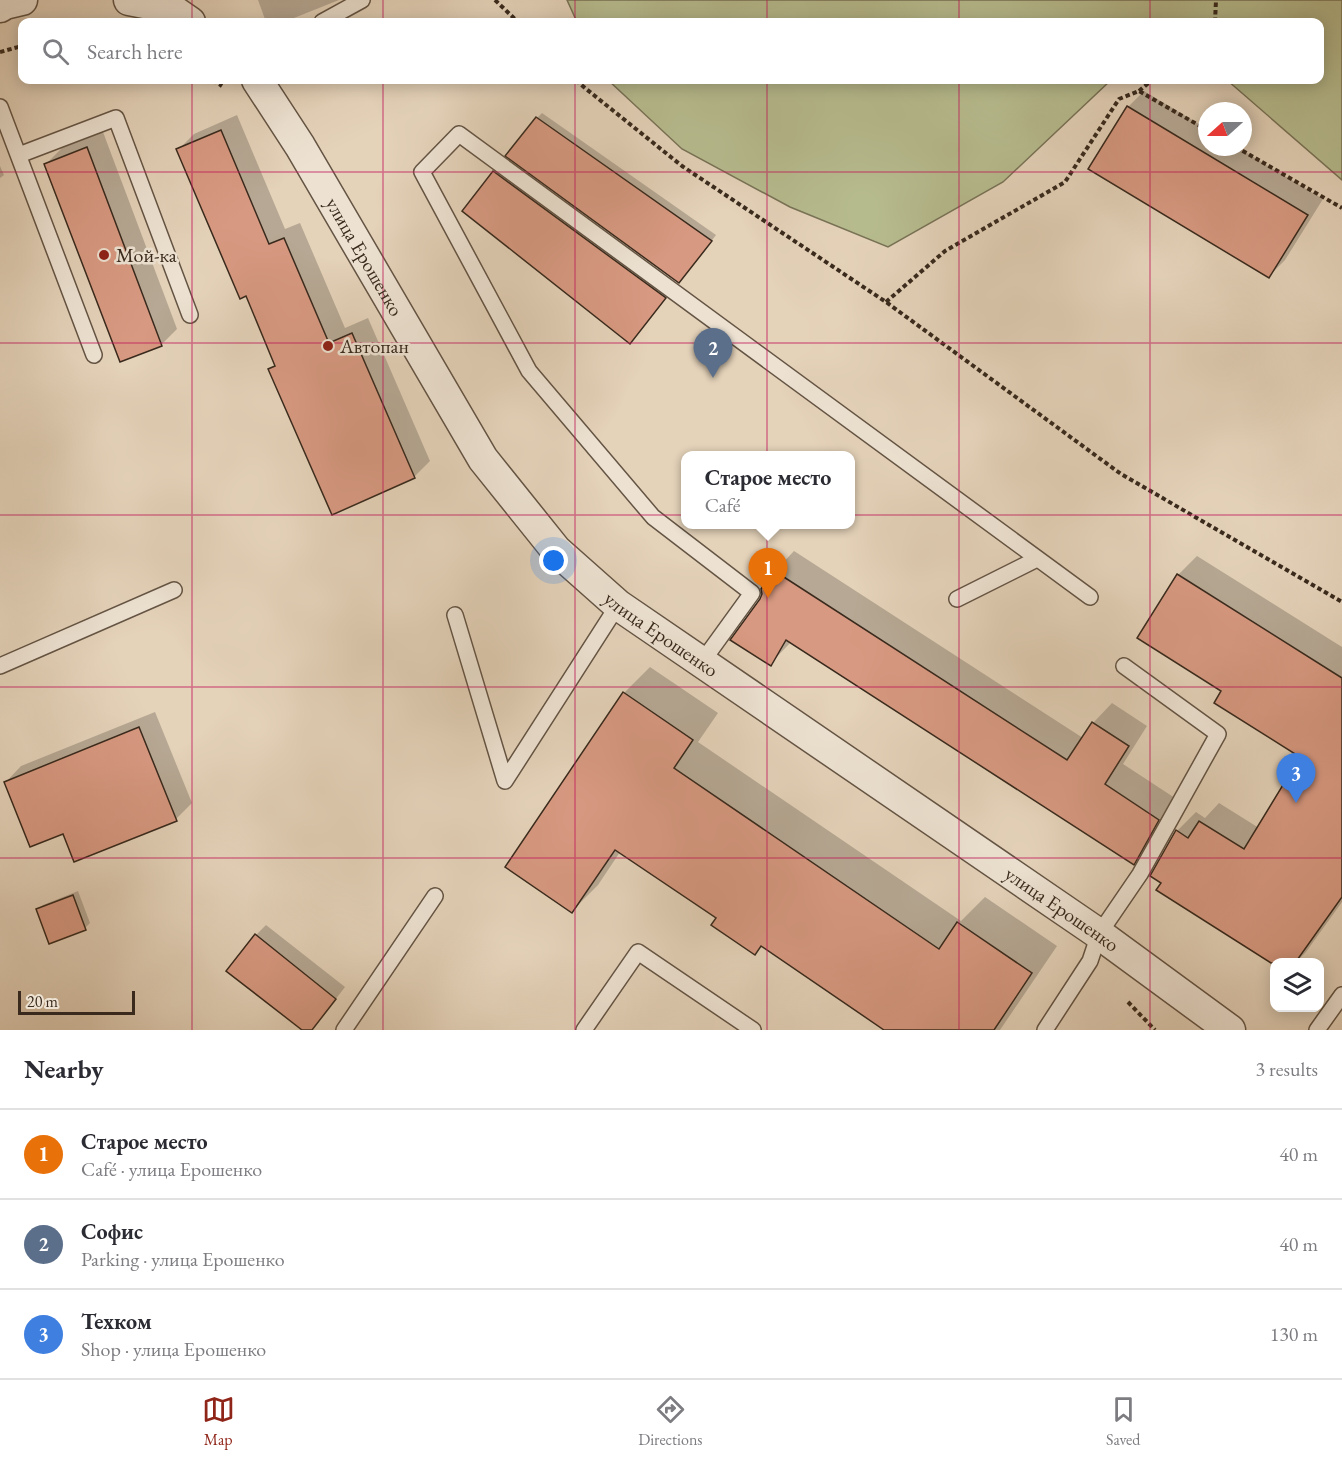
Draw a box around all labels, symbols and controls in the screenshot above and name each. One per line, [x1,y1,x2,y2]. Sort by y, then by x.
search box [18,18,1324,84]
icon: search [39,35,72,68]
text: Search here [87,37,182,66]
north arrow [1198,102,1252,156]
street label: улица Ерошенко [320,193,410,321]
place label: Мой-ка [116,242,177,268]
marker: Мой-ка [97,248,111,262]
pin: 2 [694,328,732,378]
place label: Автопан [339,333,409,359]
marker: Автопан [321,339,335,353]
popup [681,451,855,529]
text: Старое место [705,463,831,492]
text: Café [705,492,741,518]
your location [539,546,568,575]
pin: 1 [748,548,788,598]
street label: улица Ерошенко [598,586,724,683]
pin: 3 [1276,754,1316,803]
street label: улица Ерошенко [1000,860,1125,958]
map controls [1270,958,1324,1012]
button: layers [1270,958,1324,1012]
scale bar [18,988,135,1016]
text: 20 m [27,991,58,1012]
text: Nearby [24,1052,104,1086]
text: 3 results [1255,1056,1318,1082]
text: Старое место [81,1127,208,1156]
text: 1 [38,1141,49,1167]
text: 40 m [1279,1141,1318,1167]
text: Café · улица Ерошенко [81,1156,262,1182]
text: Софис [81,1217,143,1246]
text: 2 [38,1231,49,1257]
text: 40 m [1279,1231,1318,1257]
text: Parking · улица Ерошенко [81,1246,285,1272]
text: Техком [81,1307,152,1336]
text: 3 [38,1321,49,1347]
text: 130 m [1270,1321,1318,1347]
text: Shop · улица Ерошенко [81,1336,266,1362]
tab: Map [202,1393,235,1450]
tab: Directions [638,1393,703,1450]
tab: Saved [1106,1393,1140,1450]

